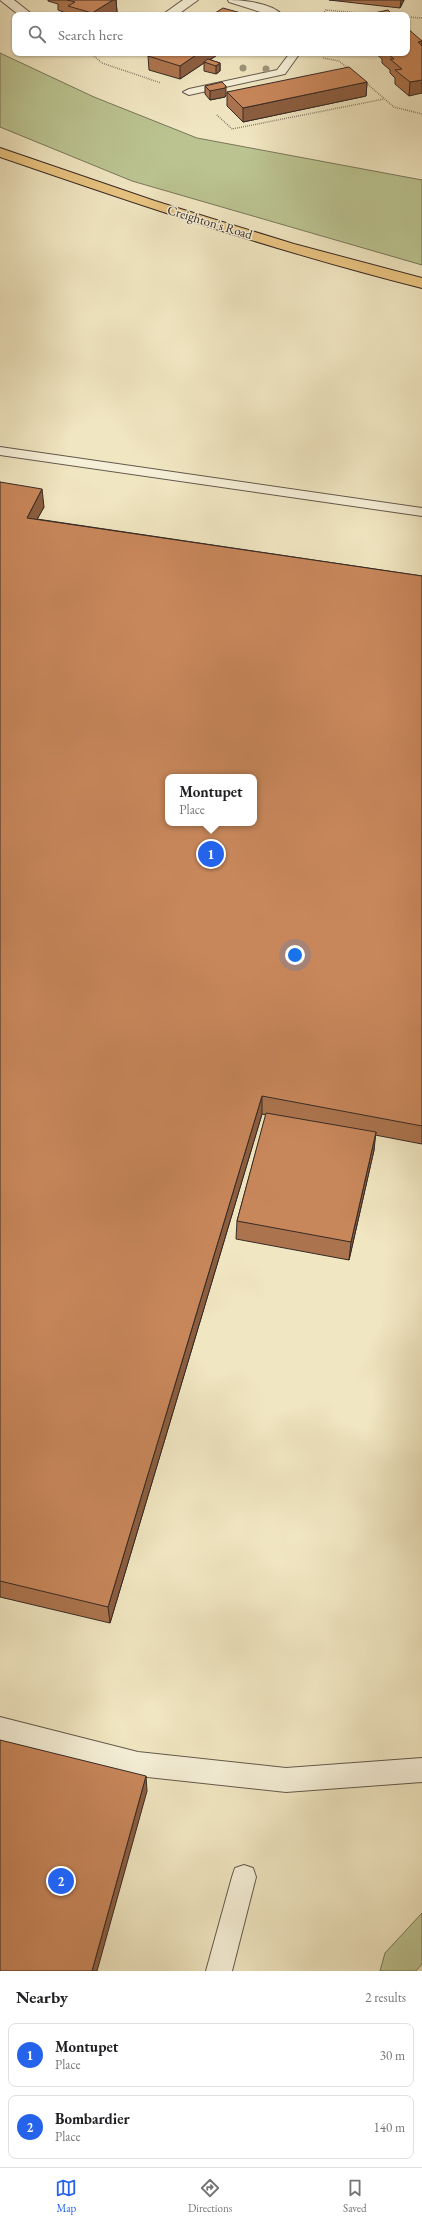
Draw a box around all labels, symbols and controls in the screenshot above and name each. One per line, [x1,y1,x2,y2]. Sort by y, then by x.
search box [12,12,410,56]
icon: search [26,23,48,45]
text: Search here [58,25,123,44]
street label: Creighton's Road [165,201,255,243]
popup [165,774,257,826]
text: Montupet [179,782,243,801]
text: Place [179,801,205,818]
pin: 1 [198,839,224,869]
your location [285,945,305,965]
pin: 2 [48,1866,74,1896]
text: Nearby [16,1986,68,2008]
text: 2 results [365,1989,406,2006]
text: Montupet [55,2037,118,2056]
text: 1 [27,2047,33,2064]
text: 30 m [380,2047,405,2064]
text: Place [55,2056,81,2073]
text: Bombardier [55,2109,130,2128]
text: 2 [27,2119,33,2136]
text: 140 m [374,2119,405,2136]
text: Place [55,2128,81,2145]
tab: Map [55,2177,77,2215]
tab: Directions [188,2177,232,2215]
tab: Saved [343,2177,367,2215]

